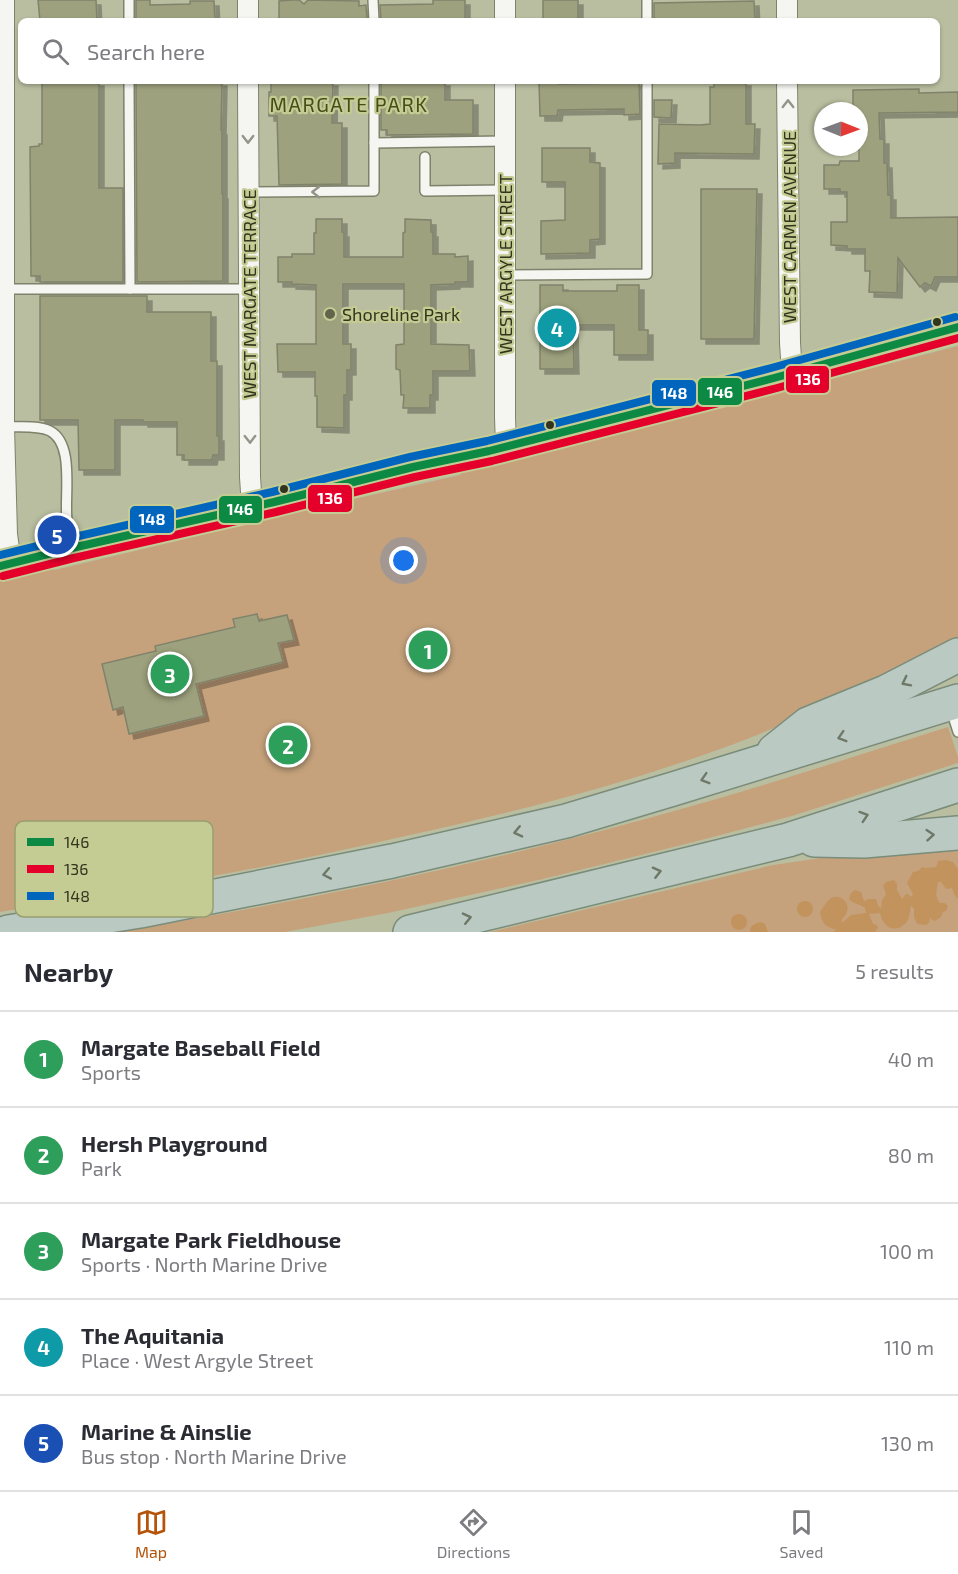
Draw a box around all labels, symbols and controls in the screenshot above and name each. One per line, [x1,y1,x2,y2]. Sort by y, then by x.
search box [18,18,940,84]
icon: search [39,35,72,68]
text: Search here [87,38,205,64]
district label: MARGATE PARK [269,92,429,116]
one-way arrow [782,100,794,109]
north arrow [814,102,868,156]
street label: WEST CARMEN AVENUE [778,131,800,323]
one-way arrow [242,135,254,144]
street label: WEST ARGYLE STREET [494,173,516,354]
one-way arrow [311,186,320,198]
street label: WEST MARGATE TERRACE [238,189,260,399]
place label: Shoreline Park [342,303,460,325]
pin: 4 [538,306,576,350]
marker: Shoreline Park [323,307,337,321]
unlabelled marker [931,316,943,328]
line badge: 136 [785,365,830,394]
text: 136 [795,369,821,388]
line badge: 146 [697,377,743,406]
line badge: 148 [651,379,697,407]
text: 146 [707,382,733,401]
text: 148 [660,383,688,402]
unlabelled marker [544,419,556,431]
one-way arrow [244,435,256,444]
unlabelled marker [278,483,290,495]
line badge: 136 [307,484,353,513]
text: 136 [317,488,343,507]
line badge: 146 [218,495,263,524]
text: 146 [227,499,253,518]
line badge: 148 [129,505,175,534]
text: 148 [138,509,166,528]
pin: 5 [38,512,76,558]
your location [389,546,418,575]
pin: 1 [408,628,448,672]
pin: 3 [150,652,190,696]
one-way arrow [901,674,912,686]
pin: 2 [268,722,308,768]
one-way arrow [837,730,848,742]
one-way arrow [700,772,711,785]
one-way arrow [858,810,869,823]
legend [15,821,213,917]
one-way arrow [513,825,523,838]
one-way arrow [926,829,935,842]
text: 146 [64,832,89,851]
text: 136 [64,859,88,878]
one-way arrow [322,867,332,880]
one-way arrow [651,867,661,880]
text: 148 [64,886,90,905]
one-way arrow [462,913,472,926]
text: Nearby [24,956,113,987]
text: 5 results [855,959,934,983]
text: Margate Baseball Field [81,1034,321,1060]
text: 1 [39,1047,48,1071]
text: 40 m [888,1047,934,1071]
text: Sports [81,1060,141,1084]
text: Hersh Playground [81,1130,268,1156]
text: 2 [38,1143,49,1167]
text: 80 m [888,1143,934,1167]
text: Park [81,1156,122,1180]
text: Margate Park Fieldhouse [81,1226,341,1252]
text: 3 [38,1239,49,1263]
text: 100 m [880,1239,934,1263]
text: Sports · North Marine Drive [81,1252,328,1276]
text: The Aquitania [81,1322,224,1348]
text: 4 [37,1335,50,1359]
text: 110 m [884,1335,934,1359]
text: Place · West Argyle Street [81,1348,313,1372]
text: Marine & Ainslie [81,1418,252,1444]
text: 5 [38,1431,49,1455]
text: 130 m [881,1431,934,1455]
text: Bus stop · North Marine Drive [81,1444,347,1468]
tab: Map [135,1506,168,1561]
tab: Directions [437,1506,510,1561]
tab: Saved [780,1506,823,1561]

